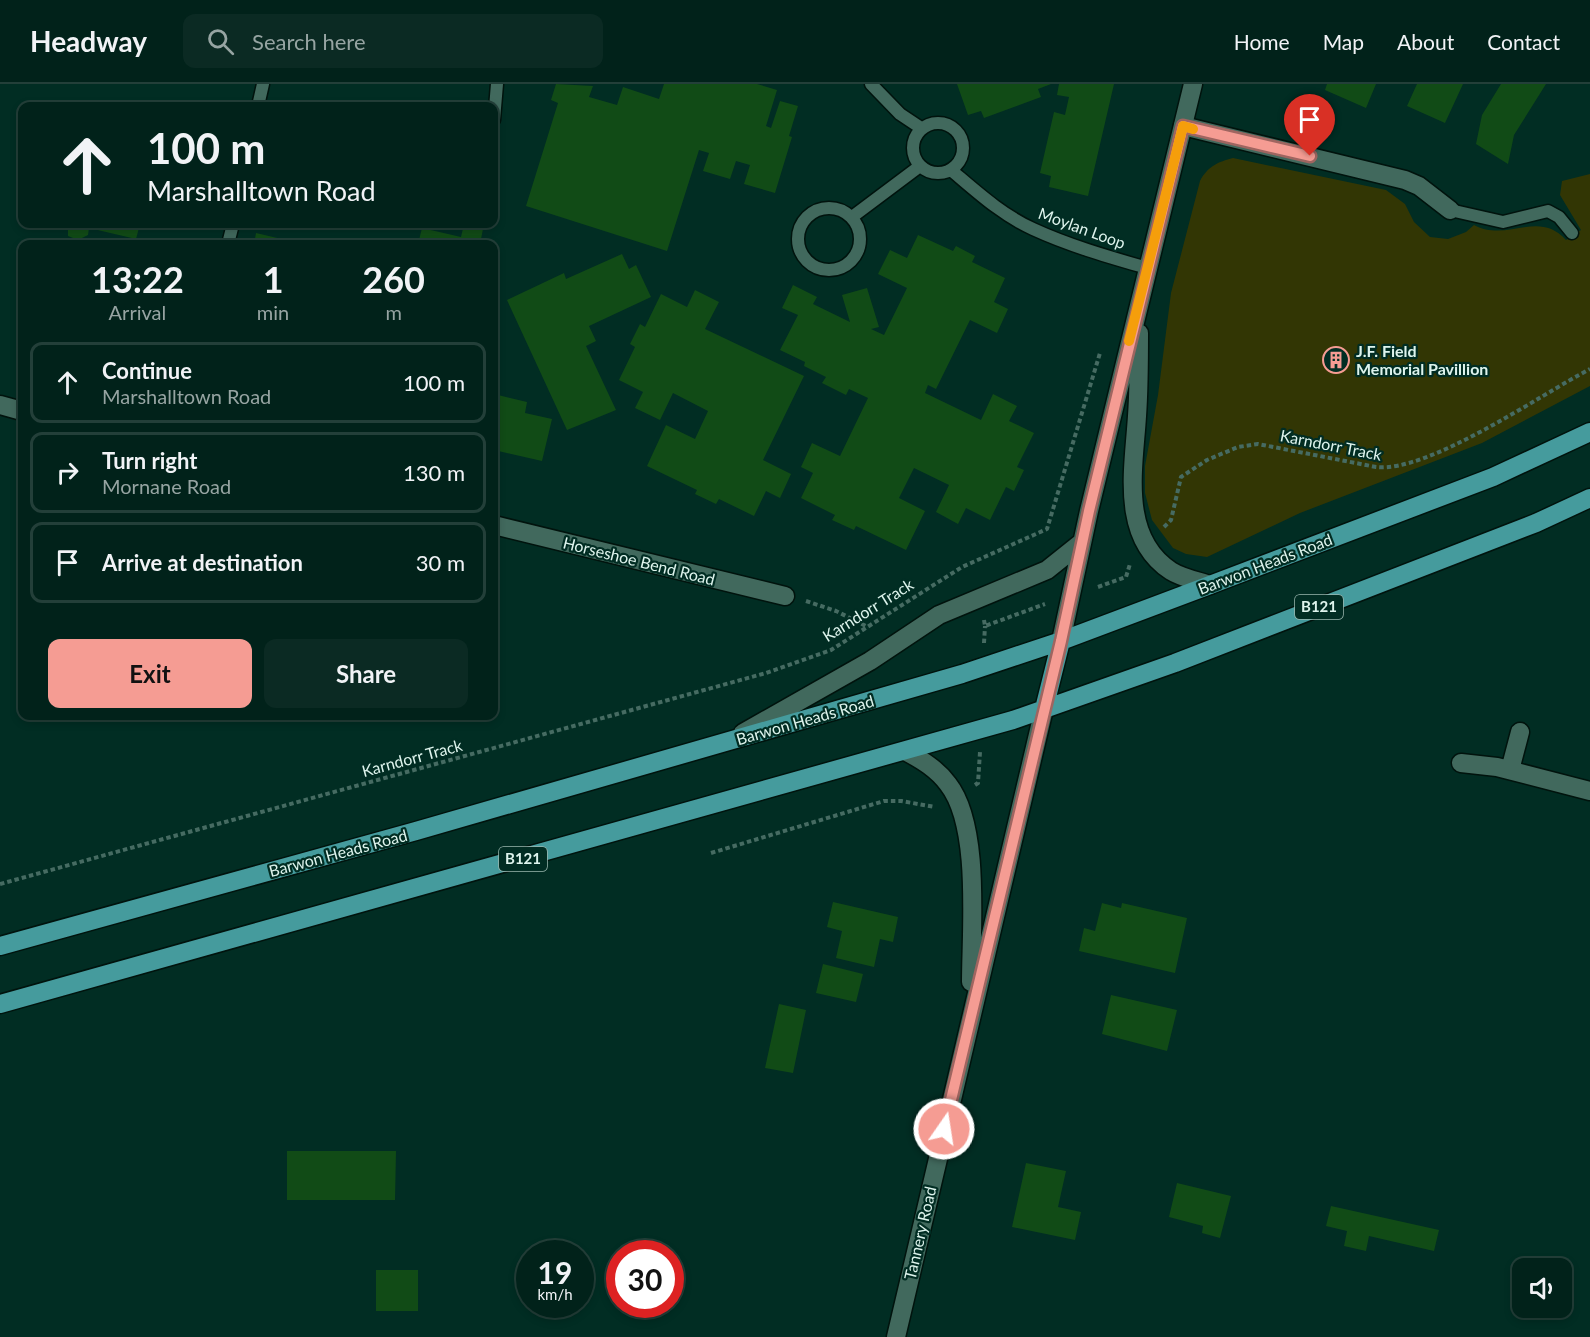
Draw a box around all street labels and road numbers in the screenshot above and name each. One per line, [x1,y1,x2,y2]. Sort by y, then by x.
street label: Moylan Loop [1036,203,1128,252]
street label: Karndorr Track [1279,425,1384,464]
street label: Barwon Heads Road [1195,529,1335,598]
street label: Horseshoe Bend Road [561,532,717,589]
street label: Karndorr Track [819,574,917,645]
road number: B121 [1295,595,1343,619]
street label: Barwon Heads Road [734,691,876,748]
street label: Karndorr Track [360,735,465,780]
street label: Barwon Heads Road [267,825,409,880]
road number: B121 [499,847,547,871]
street label: Tannery Road [900,1184,939,1281]

